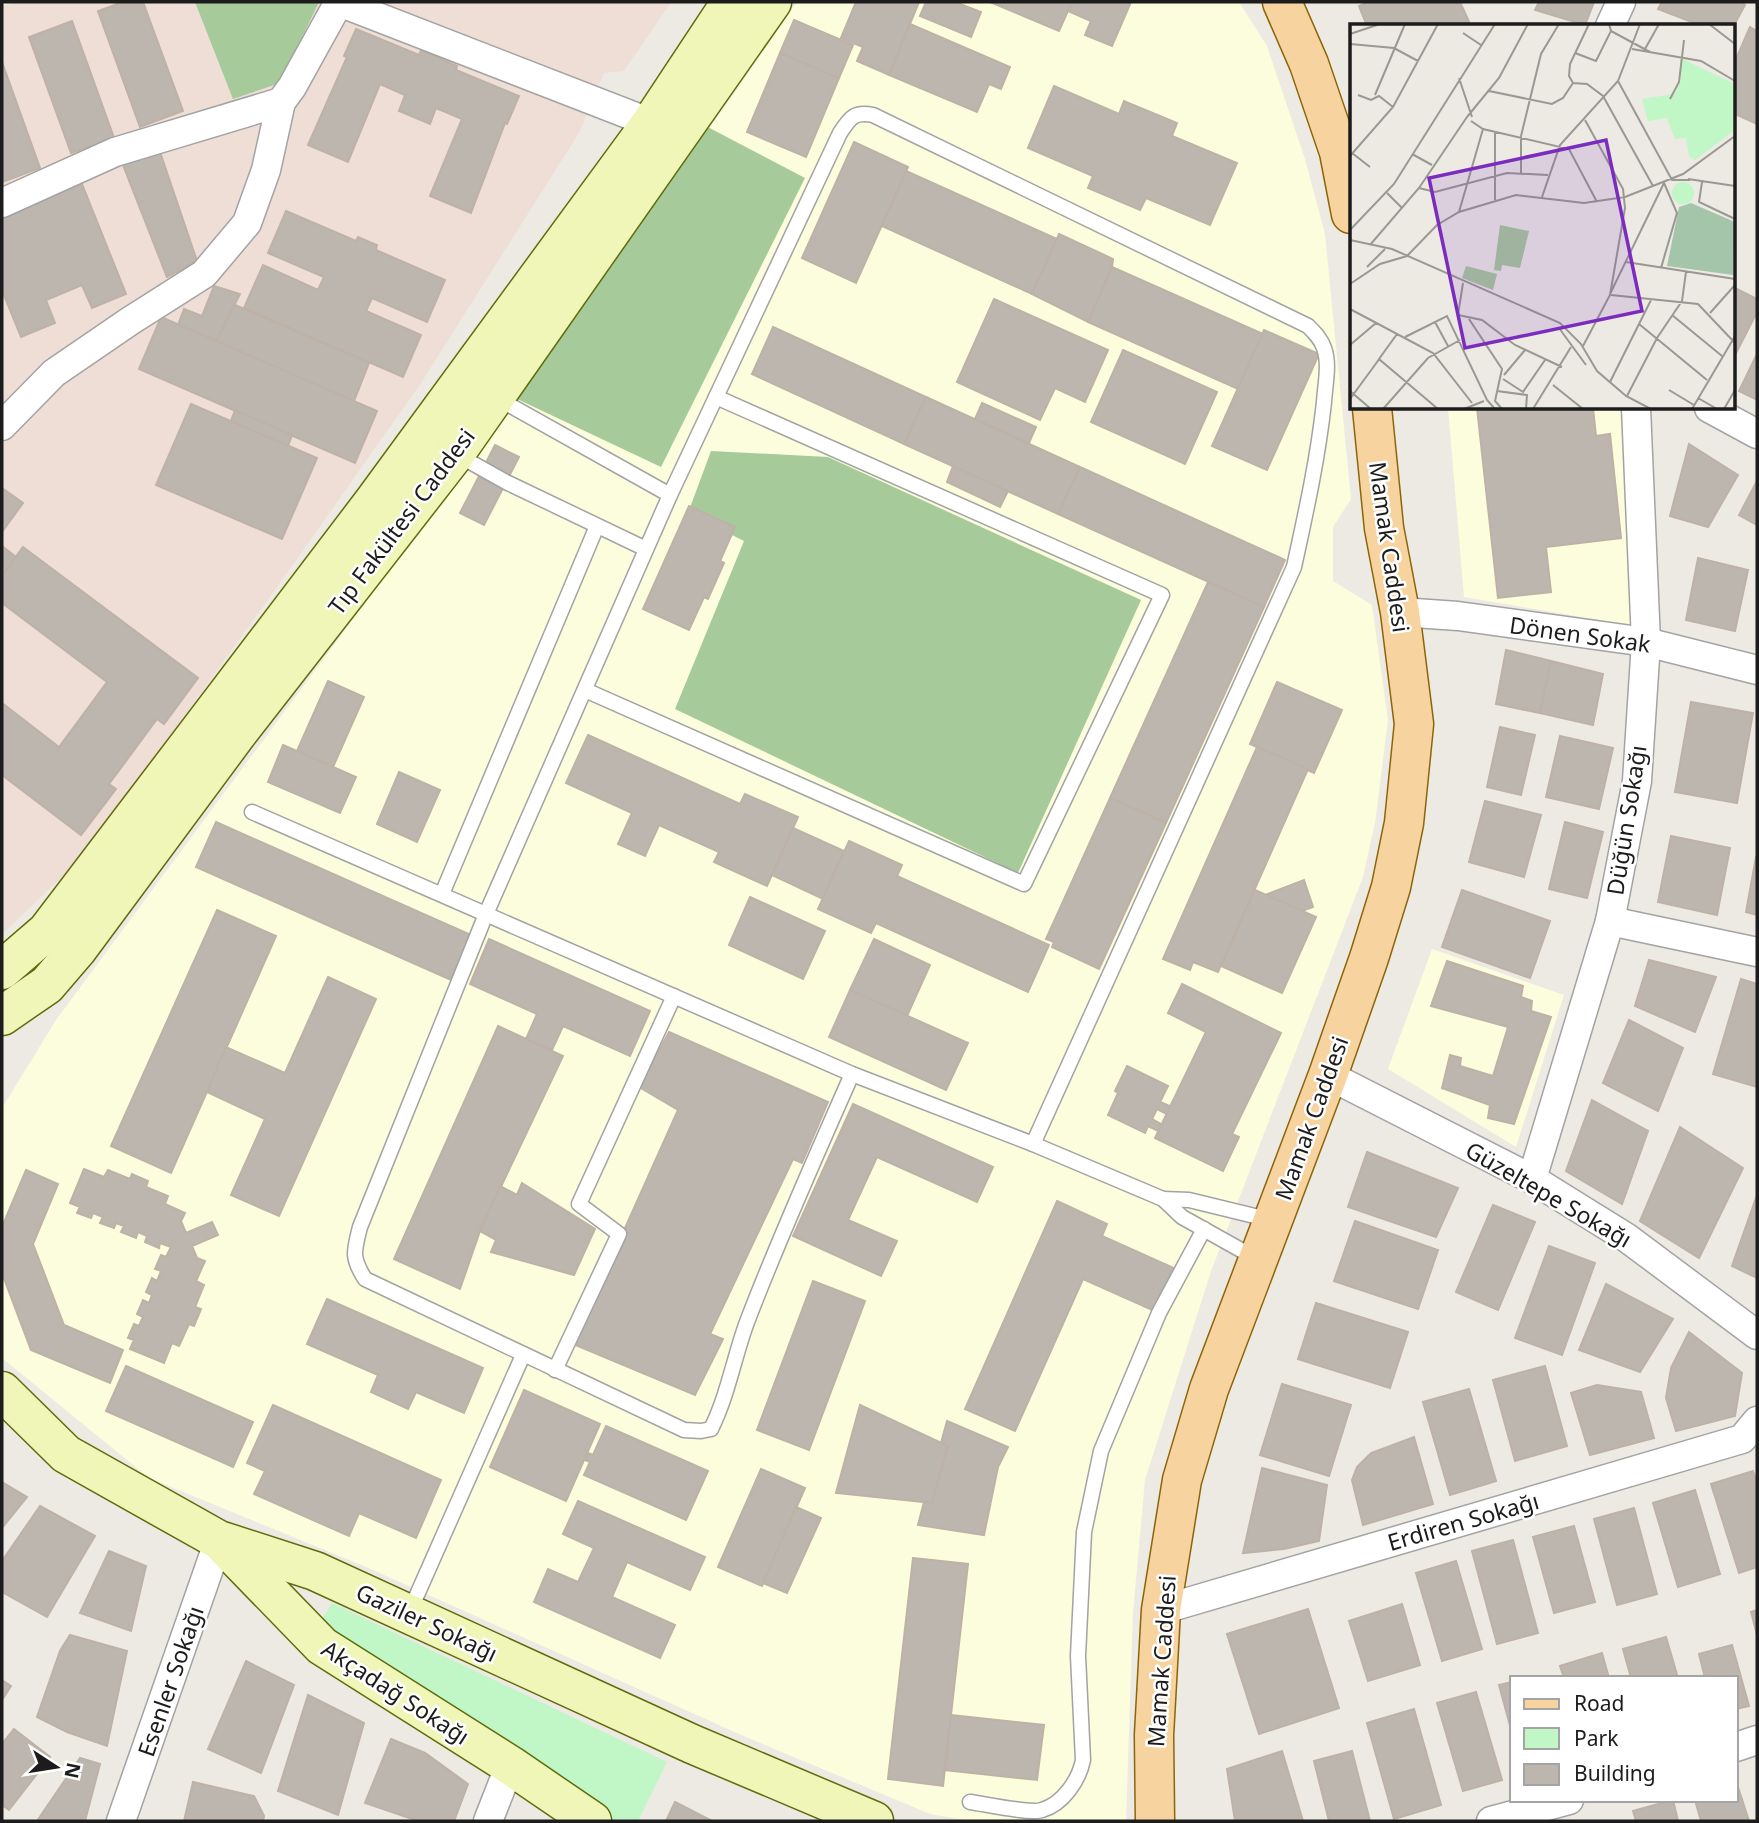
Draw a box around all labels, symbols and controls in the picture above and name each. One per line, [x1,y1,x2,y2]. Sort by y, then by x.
inset map [1350,24,1734,410]
street label: Tıp Fakültesi Caddesi [320,421,482,621]
street label: Mamak Caddesi [1362,460,1418,634]
street label: Dönen Sokak [1507,608,1653,660]
street label: Düğün Sokağı [1598,743,1654,897]
street label: Mamak Caddesi [1267,1032,1355,1204]
street label: Güzeltepe Sokağı [1460,1133,1638,1255]
street label: Erdiren Sokağı [1384,1484,1542,1558]
street label: Mamak Caddesi [1139,1574,1183,1748]
street label: Gaziler Sokağı [351,1575,503,1669]
street label: Esenler Sokağı [129,1601,211,1761]
street label: Akçadağ Sokağı [316,1632,476,1752]
legend [1510,1676,1738,1802]
text: Road [1574,1689,1624,1717]
text: Park [1574,1724,1619,1752]
north arrow [21,1732,91,1802]
text: Building [1574,1759,1656,1787]
text: N [58,1760,87,1781]

